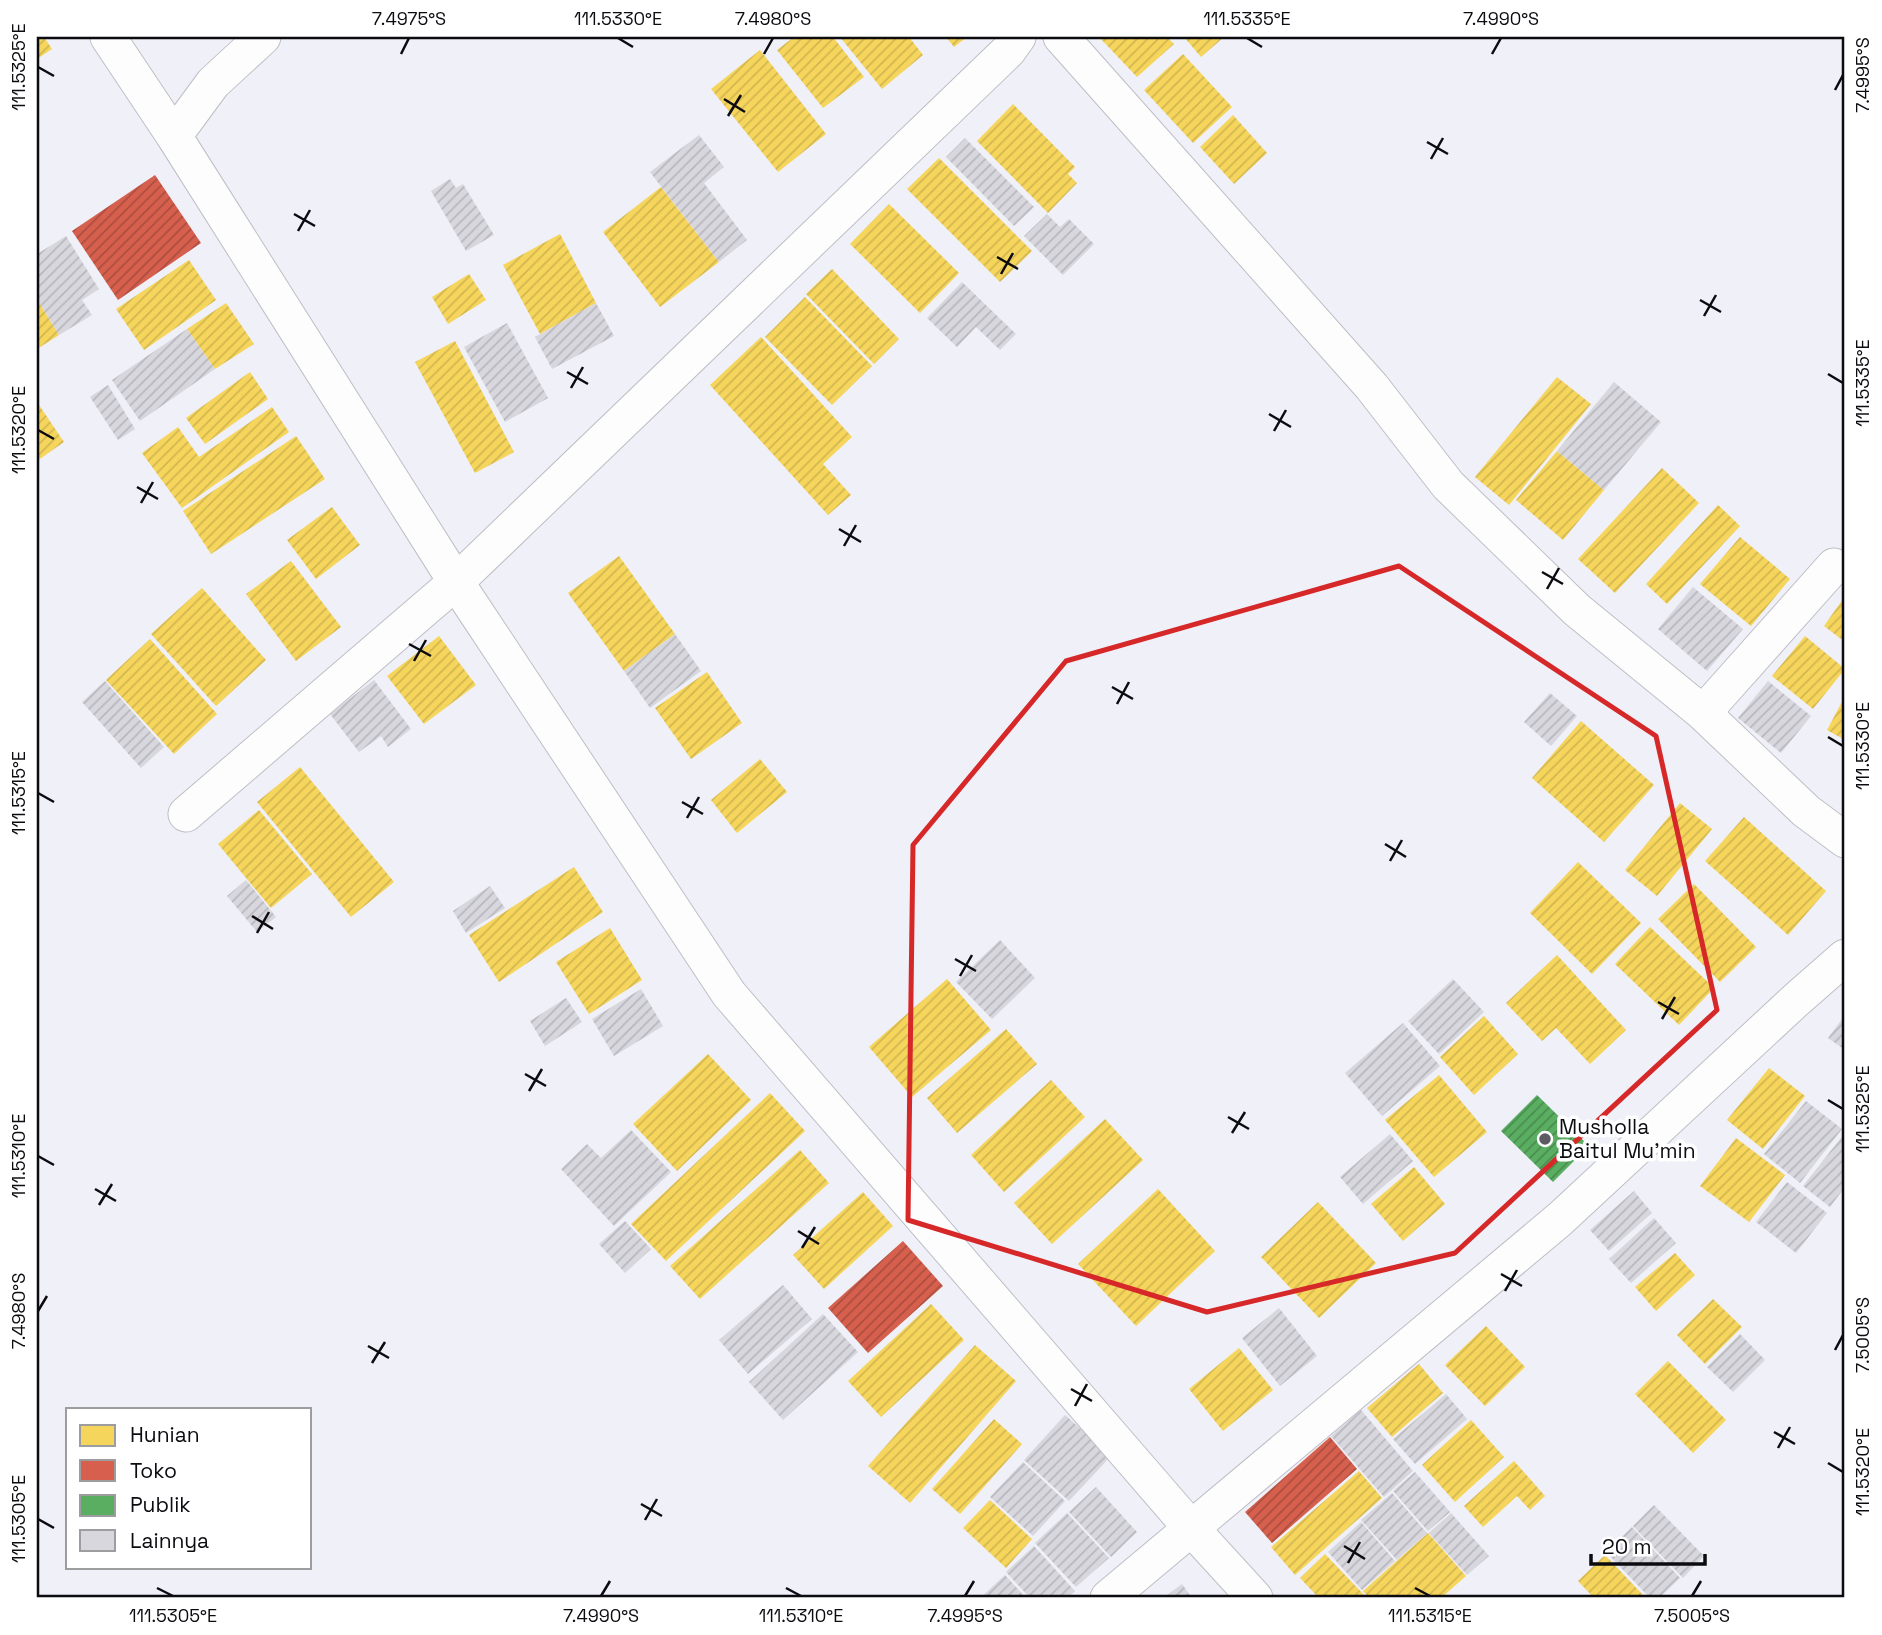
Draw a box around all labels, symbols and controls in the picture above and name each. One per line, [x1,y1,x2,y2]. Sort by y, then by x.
text: 7.4975°S [372,7,446,30]
text: 111.5330°E [574,7,662,30]
text: 7.4980°S [735,7,811,30]
text: 111.5335°E [1203,7,1291,30]
text: 7.4990°S [1463,7,1539,30]
text: 111.5325°E [7,23,30,111]
text: 7.4995°S [1851,37,1874,113]
text: 111.5335°E [1851,339,1874,427]
text: 111.5320°E [7,386,30,474]
text: 111.5330°E [1851,702,1874,790]
text: 111.5315°E [7,751,30,835]
text: 111.5325°E [1851,1065,1874,1153]
place label: Musholla Baitul Mu'min [1559,1113,1696,1164]
text: 111.5310°E [7,1114,30,1198]
marker: Musholla Baitul Mu'min [1537,1131,1553,1147]
text: 7.4980°S [7,1273,30,1349]
text: 7.5005°S [1851,1297,1874,1373]
legend [66,1408,312,1568]
text: Hunian [130,1421,200,1448]
text: 111.5320°E [1851,1428,1874,1516]
text: Toko [130,1457,177,1484]
text: 111.5305°E [7,1475,30,1563]
text: Publik [130,1491,191,1518]
scale bar [1591,1523,1705,1567]
text: Lainnya [130,1527,209,1554]
text: 20 m [1602,1533,1652,1560]
text: 111.5305°E [129,1604,217,1627]
text: 7.4990°S [563,1604,639,1627]
text: 111.5310°E [759,1604,843,1627]
text: 7.4995°S [927,1604,1003,1627]
text: 111.5315°E [1388,1604,1472,1627]
text: 7.5005°S [1654,1604,1730,1627]

